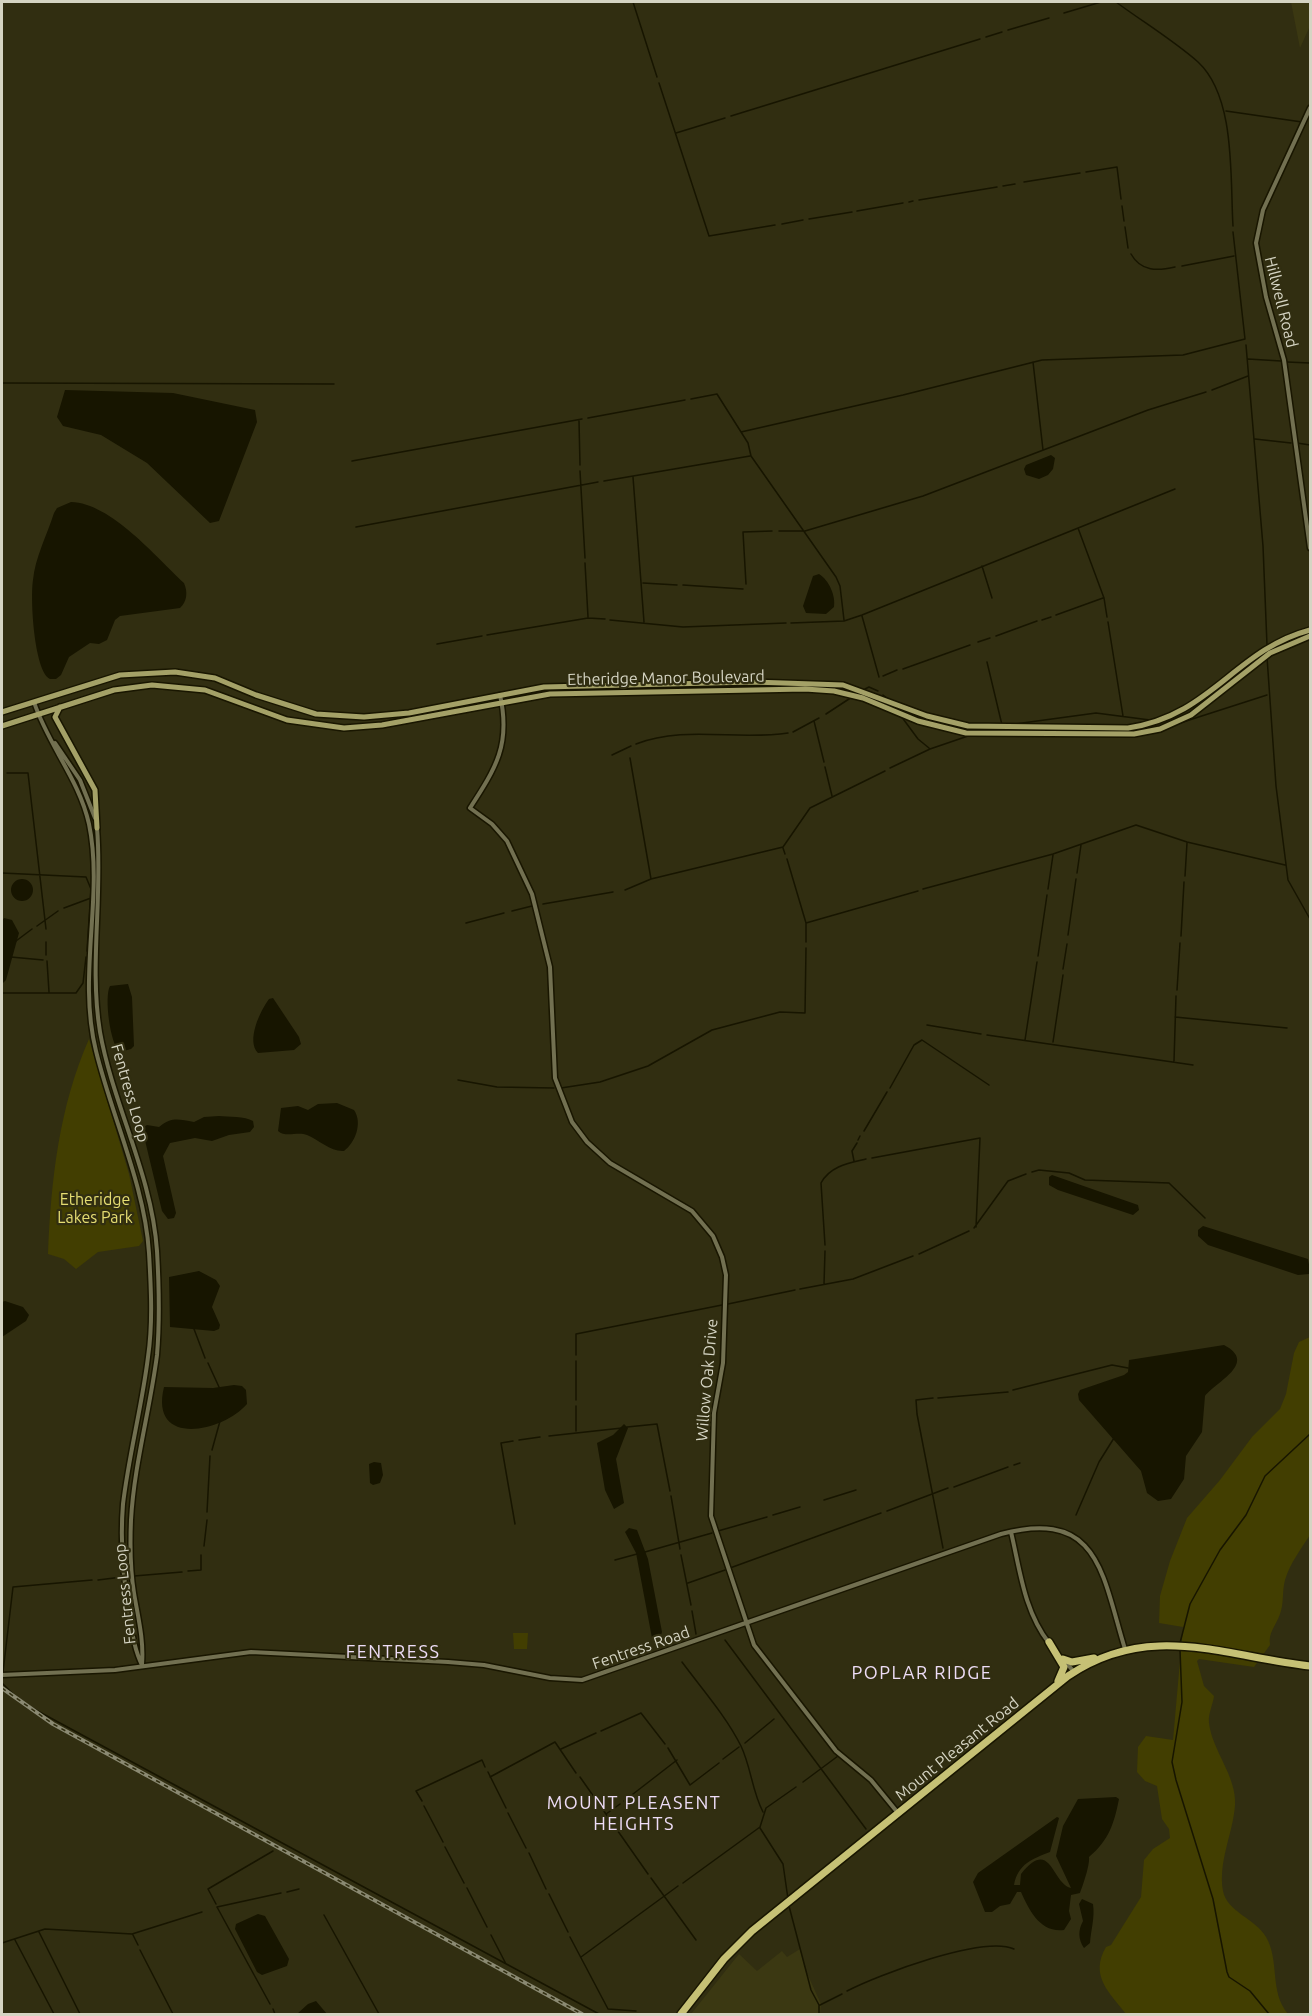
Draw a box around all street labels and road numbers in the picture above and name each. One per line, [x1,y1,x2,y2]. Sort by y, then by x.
street label: Hillwell Road [1260,254,1302,350]
street label: Etheridge Manor Boulevard [567,667,765,689]
street label: Fentress Loop [107,1042,153,1144]
street label: Willow Oak Drive [692,1318,722,1442]
street label: Fentress Loop [110,1543,140,1645]
street label: Fentress Road [590,1622,692,1674]
street label: Mount Pleasant Road [891,1693,1023,1805]

